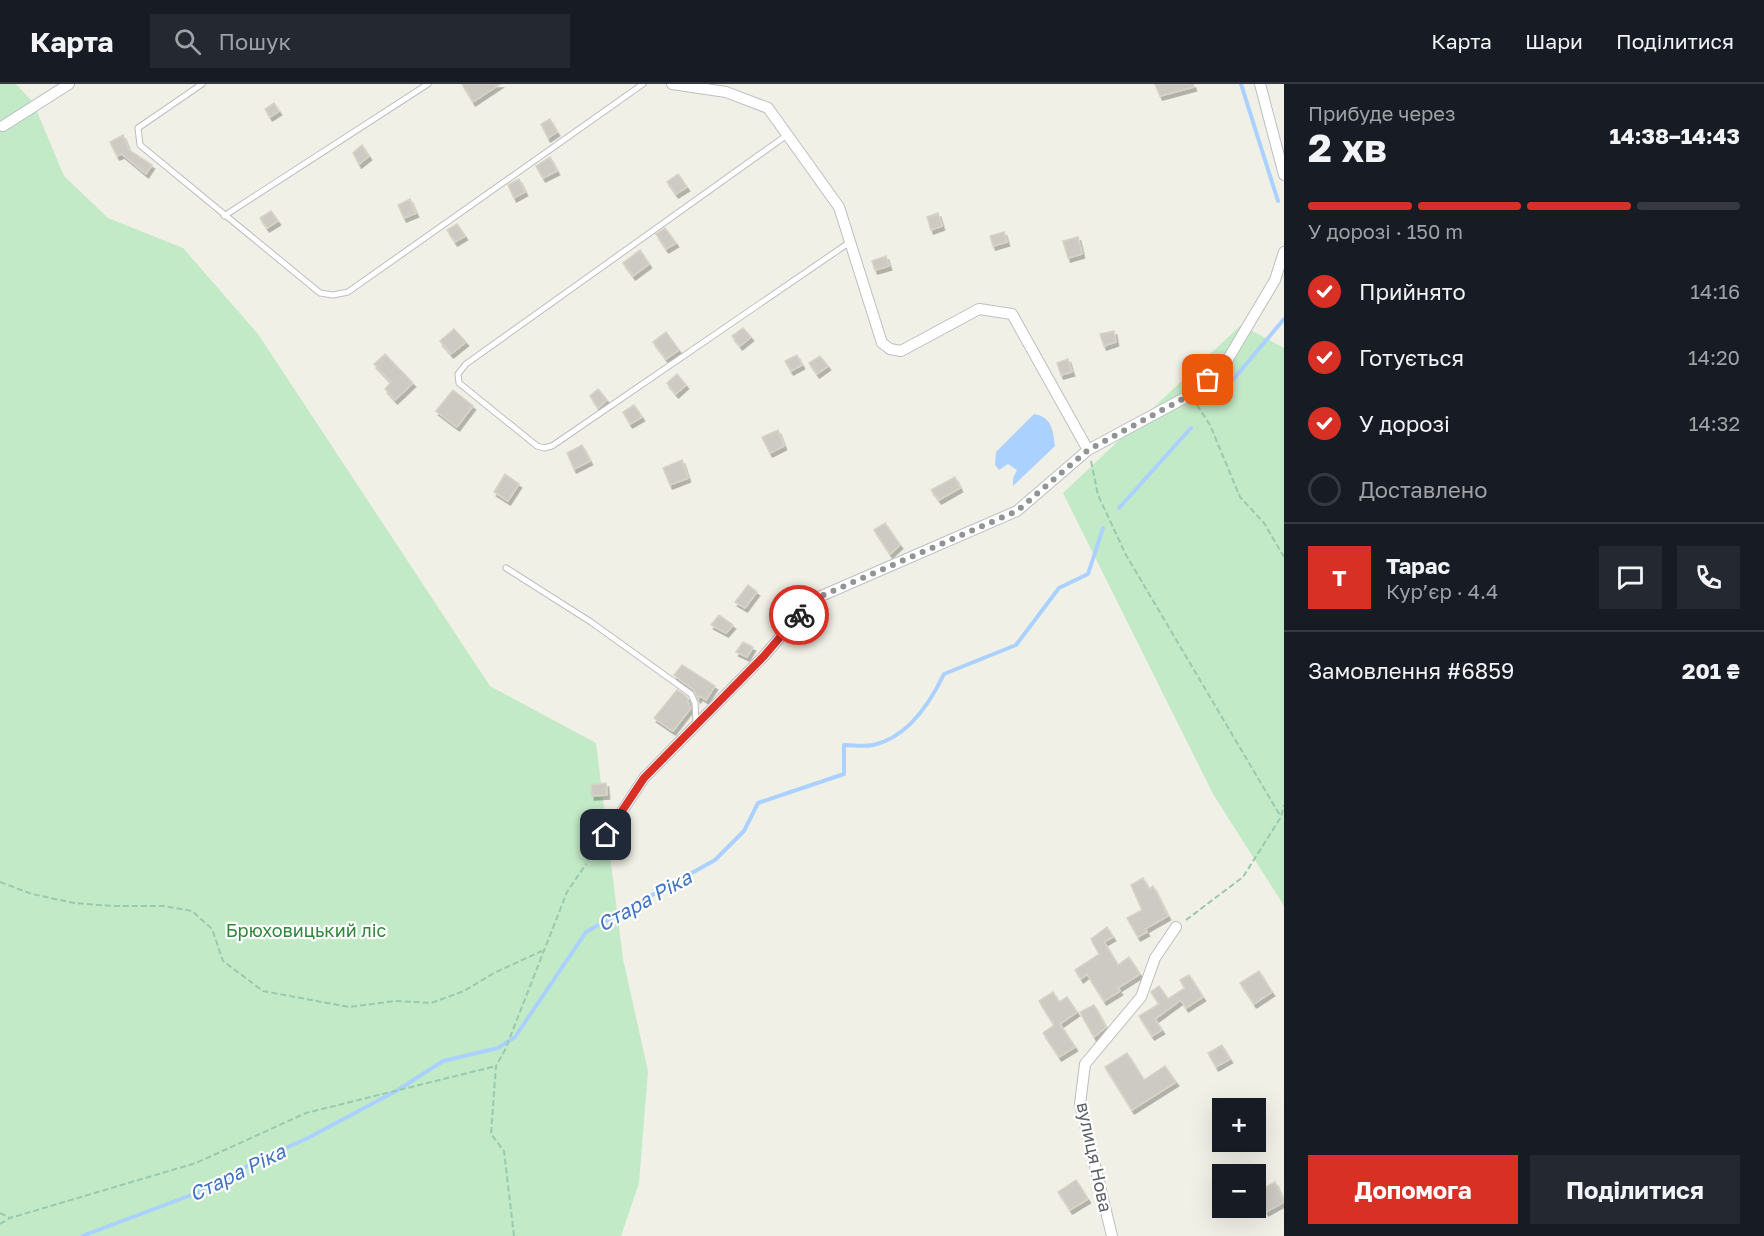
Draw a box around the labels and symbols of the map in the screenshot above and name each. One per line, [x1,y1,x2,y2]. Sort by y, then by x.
pin [1182,354,1233,405]
courier [769,585,829,645]
pin [580,809,631,860]
water label: Стара Ріка [593,864,696,936]
park label: Брюховицький ліс [226,919,387,941]
street label: вулиця Нова [1073,1100,1117,1214]
water label: Стара Ріка [185,1138,290,1206]

